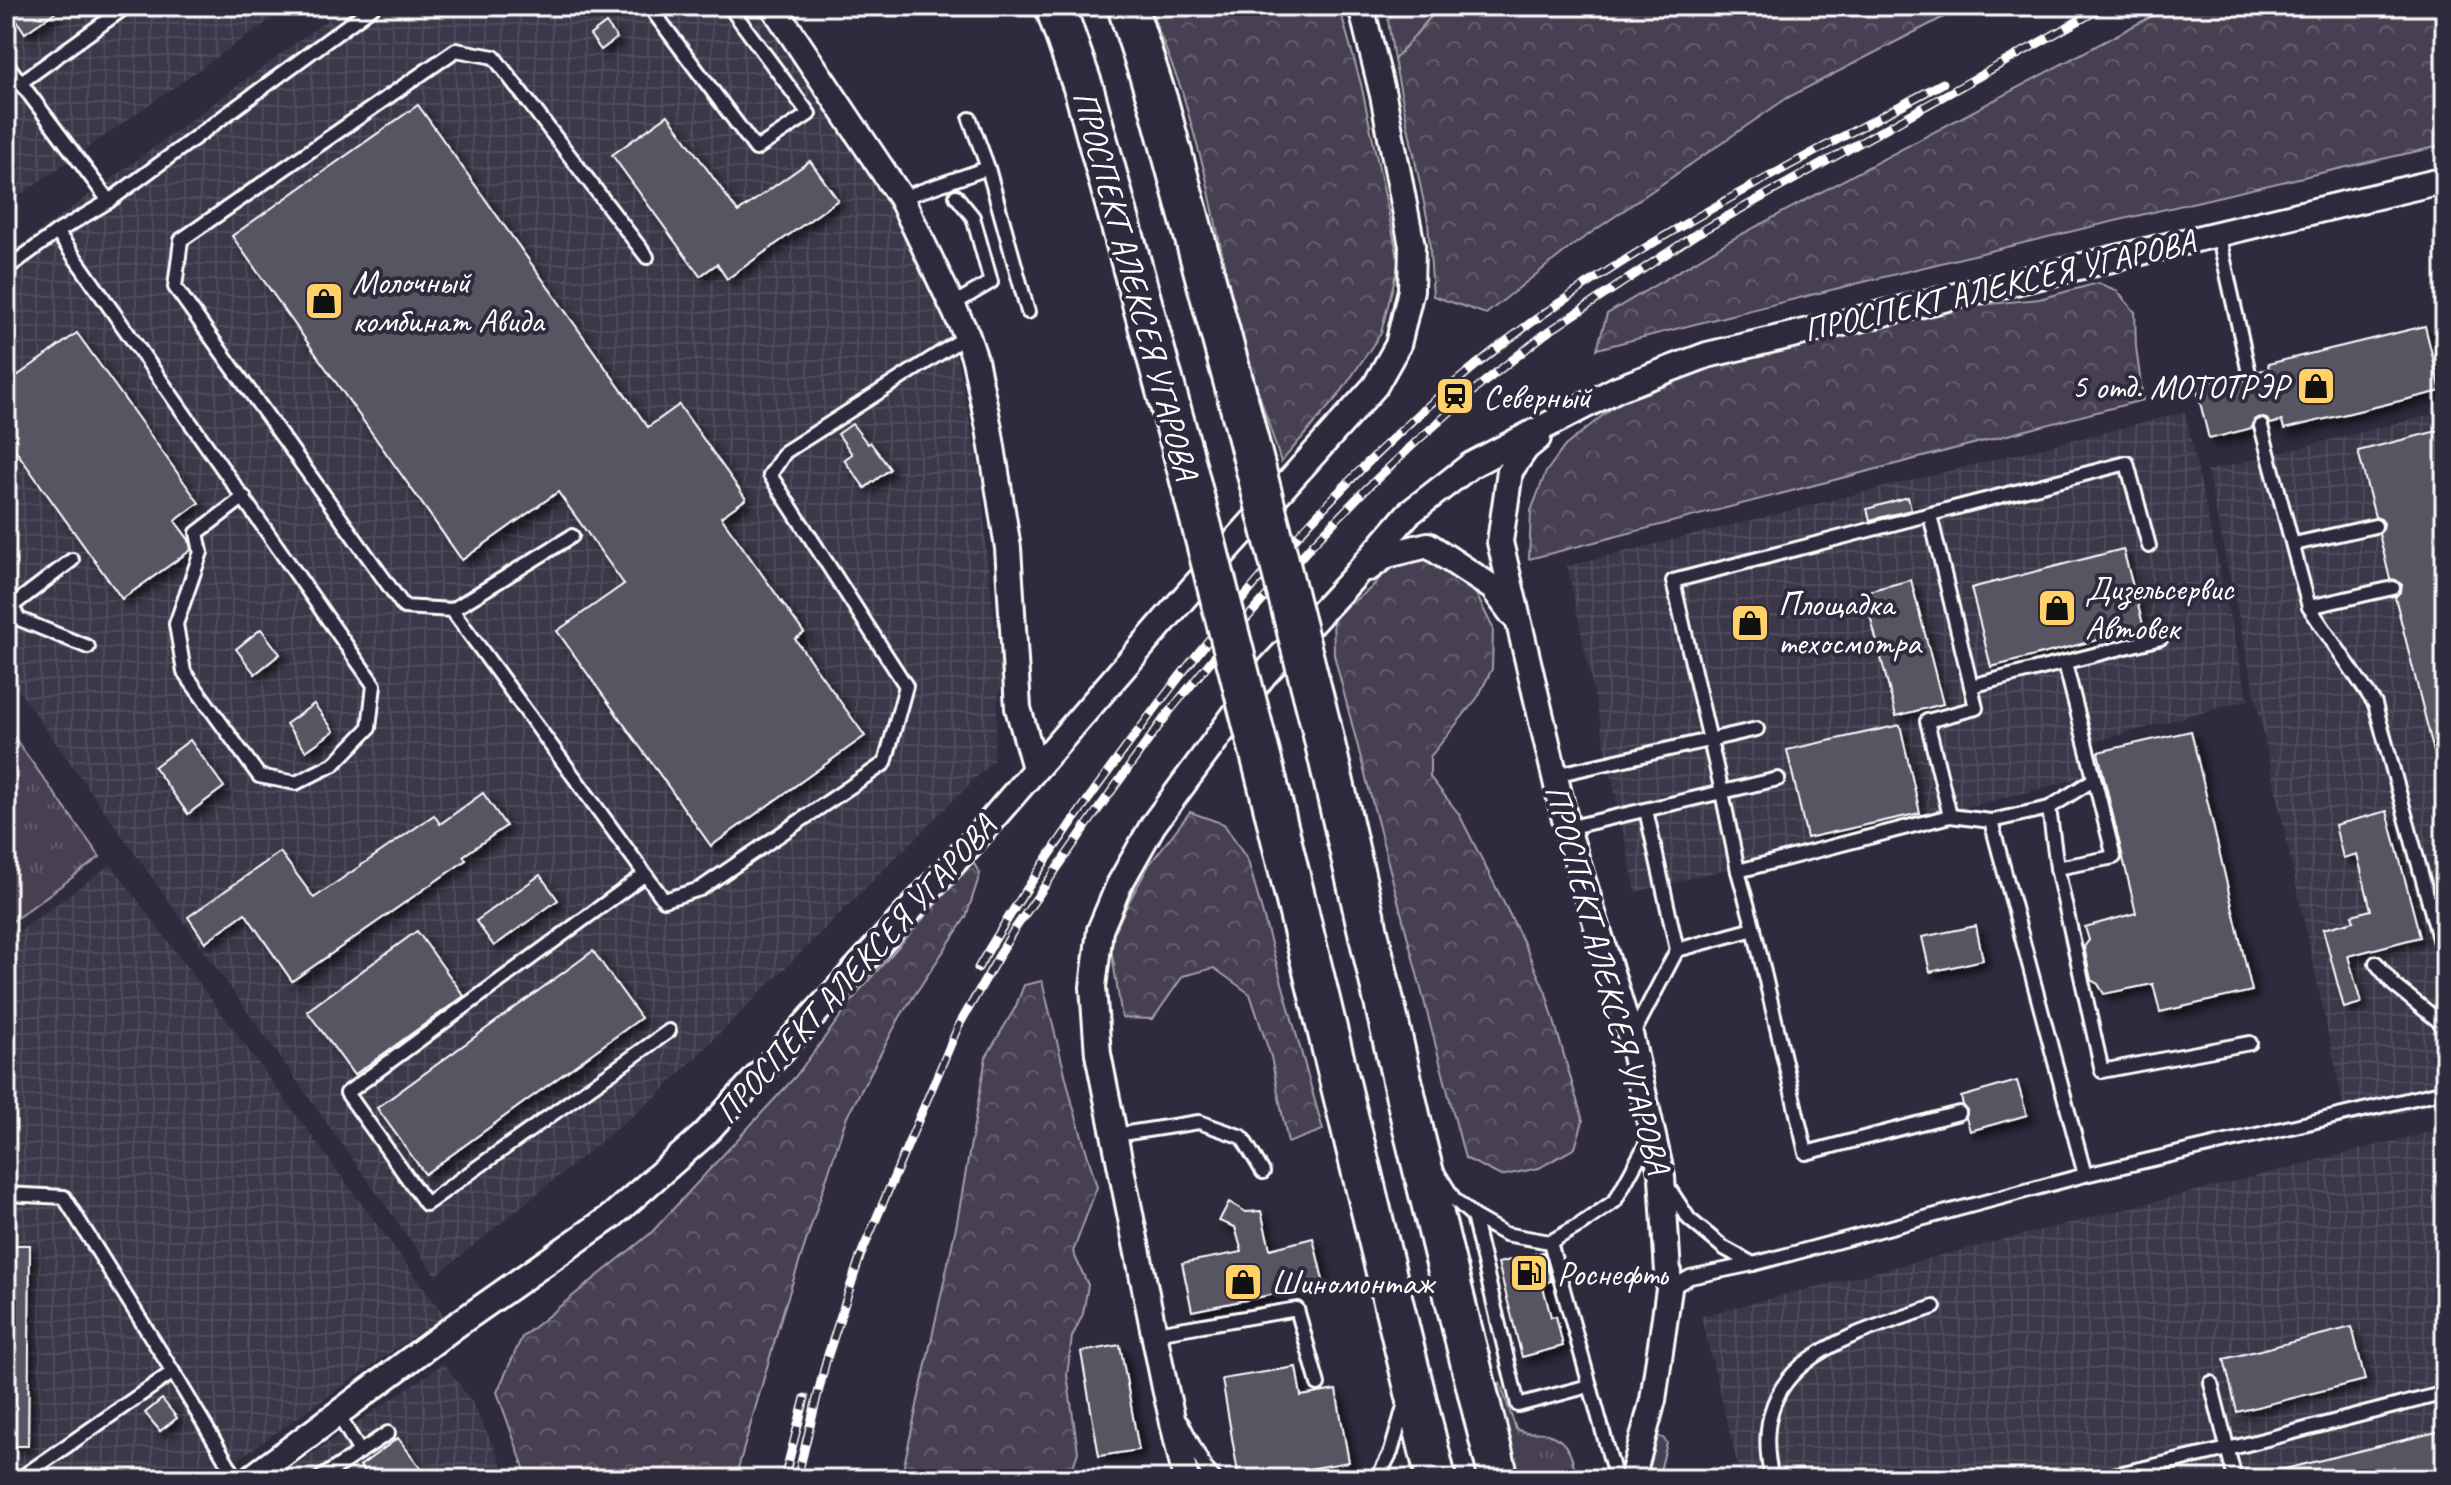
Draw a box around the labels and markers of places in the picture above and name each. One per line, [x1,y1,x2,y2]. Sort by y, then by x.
place label: Молочный комбинат Авида [352,260,546,342]
shop icon: Молочный комбинат Авида [303,280,345,322]
place label: 5 отд. МОТОТРЭР [2071,365,2292,408]
shop icon: 5 отд. МОТОТРЭР [2295,365,2337,407]
station icon: Северный [1434,375,1476,417]
place label: Северный [1483,375,1593,418]
place label: Дизельсервис Автовек [2085,567,2235,649]
place label: Площадка техосмотра [1778,582,1923,664]
shop icon: Дизельсервис Автовек [2036,587,2078,629]
shop icon: Площадка техосмотра [1729,602,1771,644]
fuel station icon: Роснефть [1508,1252,1550,1294]
place label: Роснефть [1557,1252,1670,1295]
shop icon: Шиномонтаж [1222,1261,1264,1303]
place label: Шиномонтаж [1271,1261,1437,1304]

